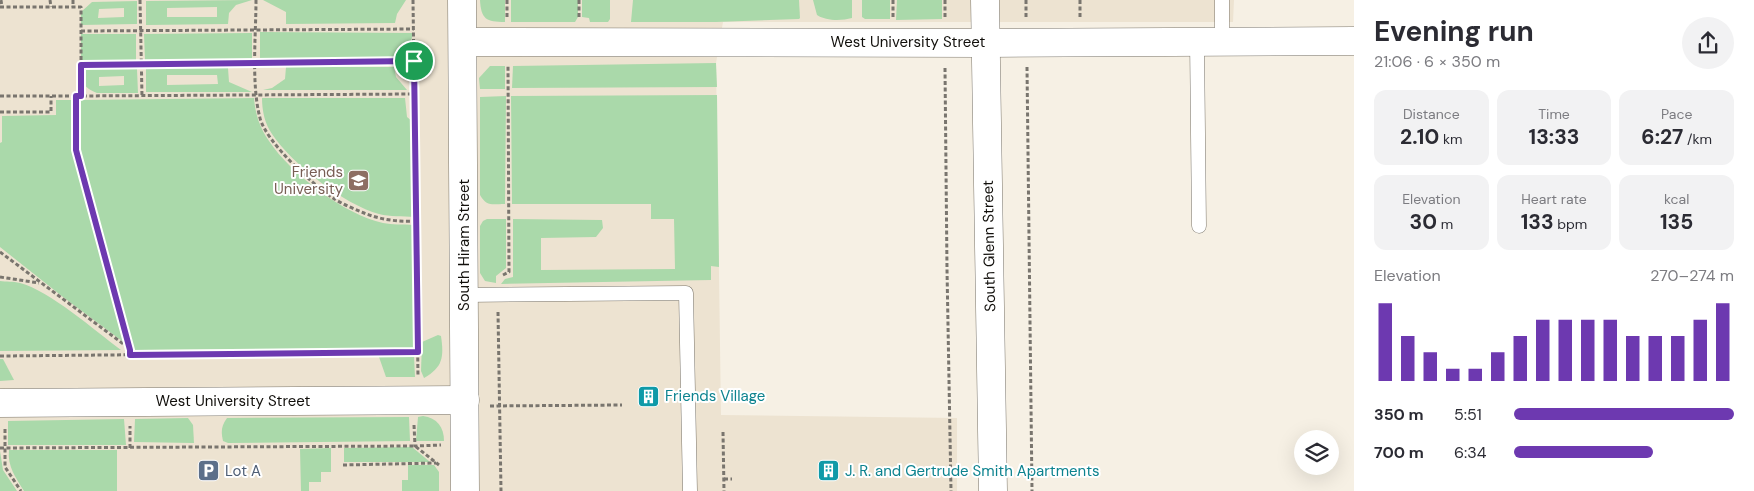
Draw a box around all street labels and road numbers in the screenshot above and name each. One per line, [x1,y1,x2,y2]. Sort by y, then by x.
street label: West University Street [831,32,986,52]
street label: South Hiram Street [454,179,474,311]
street label: South Glenn Street [978,180,1000,312]
street label: West University Street [156,391,311,411]

